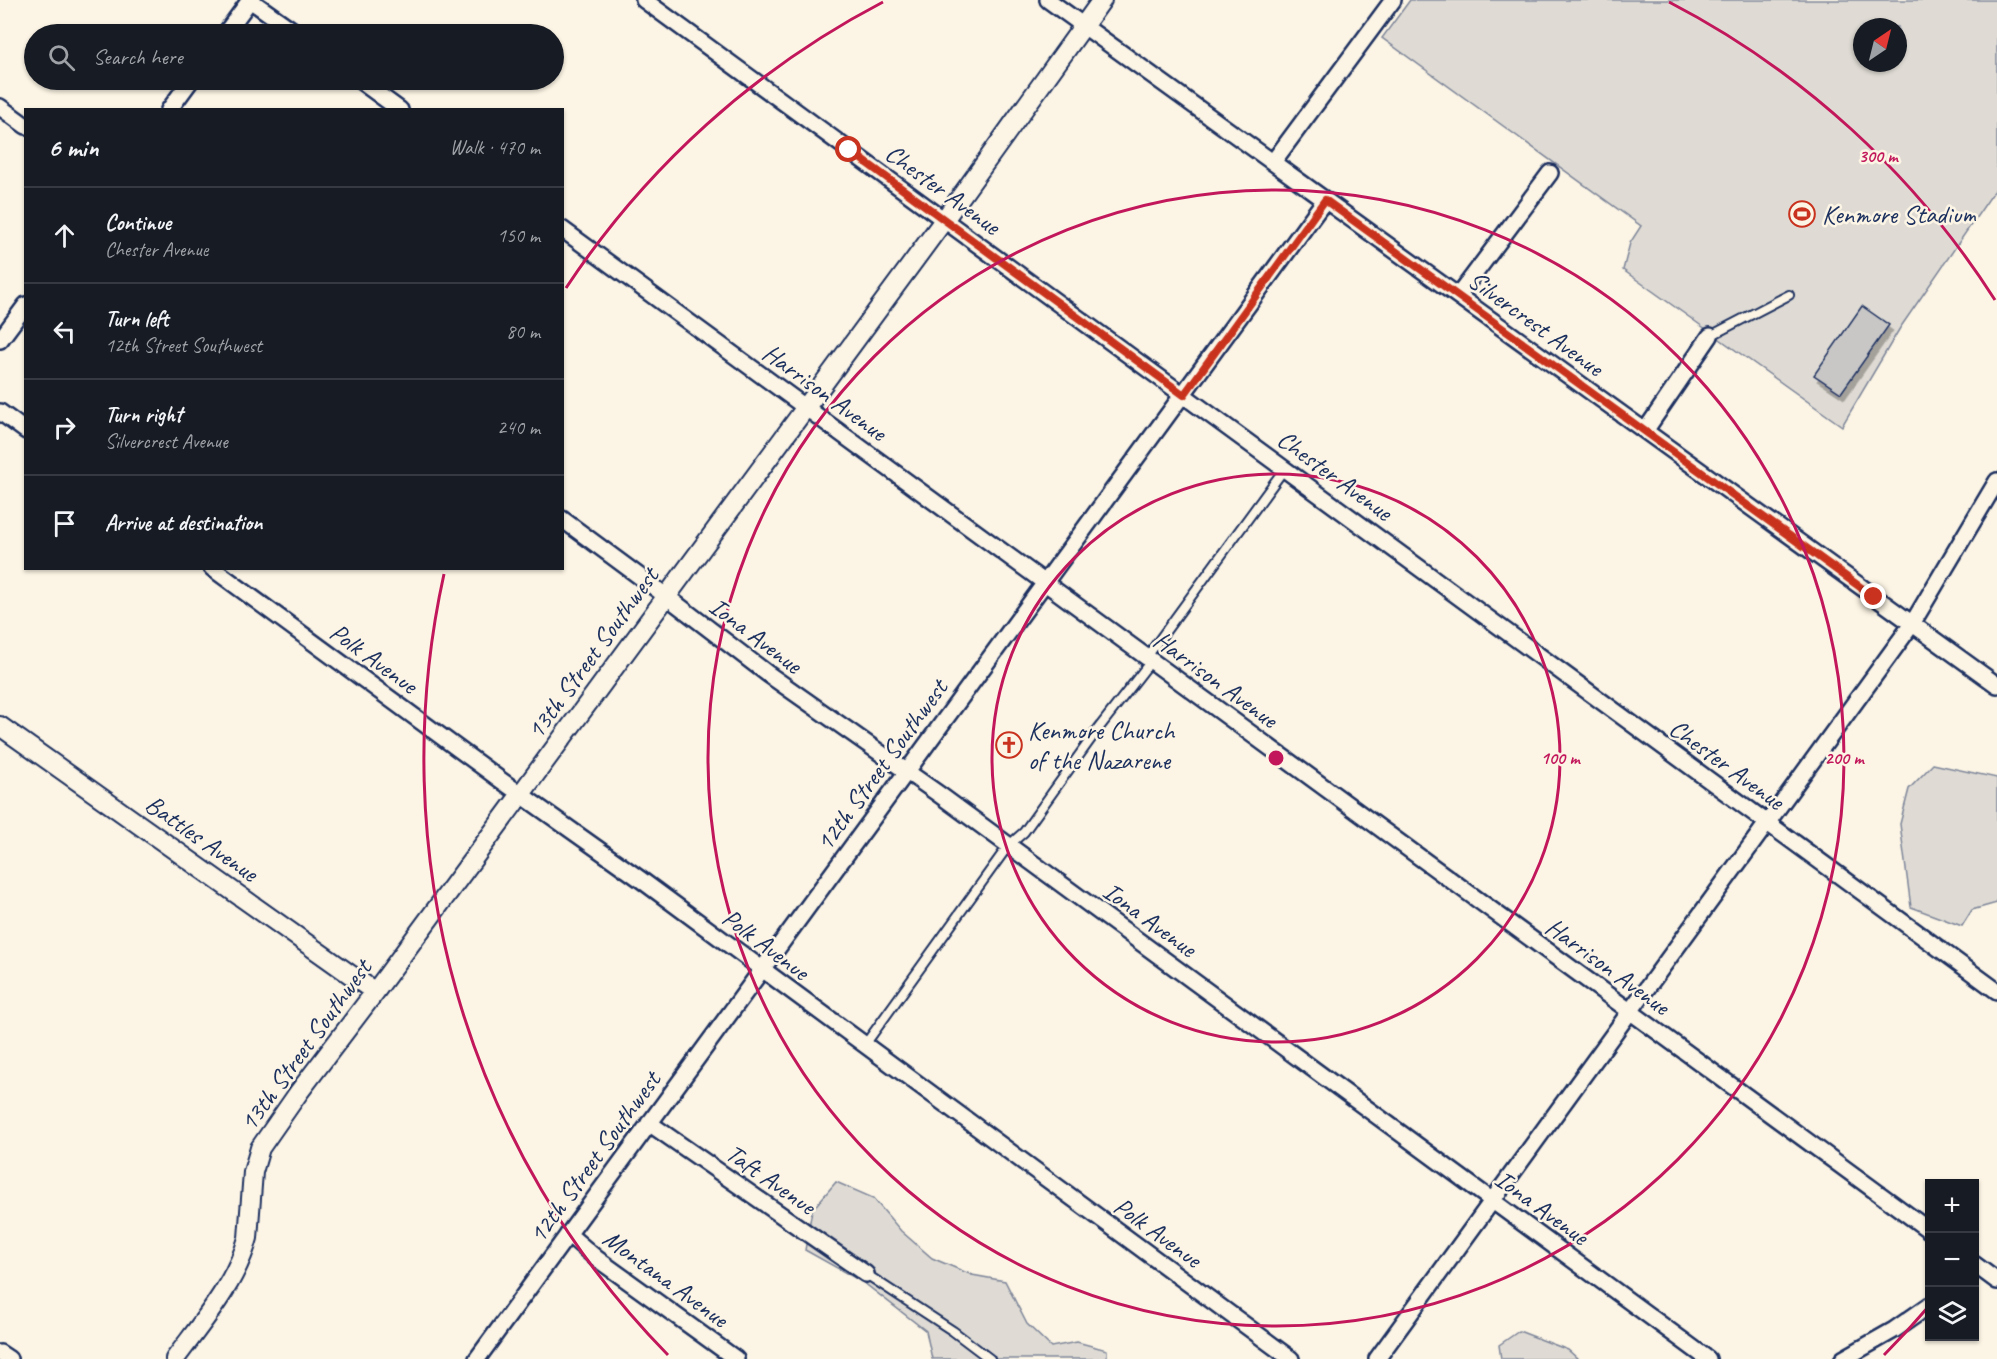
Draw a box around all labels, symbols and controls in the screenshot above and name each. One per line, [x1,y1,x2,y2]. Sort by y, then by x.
north arrow [1853,18,1907,72]
search box [24,24,564,90]
icon: search [45,41,78,74]
text: Search here [93,43,183,71]
text: 6 min [48,131,98,164]
text: Walk · 470 m [450,135,540,160]
route start [835,136,861,162]
street label: Chester Avenue [879,137,1008,243]
text: 300 m [1859,145,1899,167]
place label: Kenmore Stadium [1822,198,1977,231]
sports icon: Kenmore Stadium [1787,199,1817,229]
text: Continue [105,209,171,237]
icon: ahead [48,219,81,252]
text: 150 m [497,223,540,248]
text: Chester Avenue [105,237,208,262]
street label: Silvercrest Avenue [1461,263,1611,385]
text: Turn left [105,305,169,333]
icon: left [48,315,81,348]
text: 80 m [506,319,540,344]
text: 12th Street Southwest [105,333,262,358]
street label: Harrison Avenue [756,336,895,449]
text: Turn right [105,401,182,429]
icon: right [48,411,81,444]
text: 240 m [497,415,540,440]
street label: Chester Avenue [1271,423,1400,529]
text: Silvercrest Avenue [105,429,228,454]
icon: arrive [48,507,81,540]
text: Arrive at destination [105,509,262,537]
street label: 13th Street Southwest [519,559,667,746]
route end [1860,583,1886,609]
street label: Iona Avenue [703,590,810,682]
street label: Polk Avenue [323,616,426,703]
street label: Harrison Avenue [1147,623,1286,736]
street label: 12th Street Southwest [808,671,956,858]
street label: Chester Avenue [1663,712,1792,818]
place label: Kenmore Church of the Nazarene [1028,714,1176,777]
church icon: Kenmore Church of the Nazarene [994,730,1024,760]
text: 100 m [1541,747,1581,769]
text: 200 m [1825,747,1865,769]
centre of rings [1266,748,1286,768]
street label: Battles Avenue [139,788,266,890]
street label: Iona Avenue [1096,874,1204,965]
street label: Polk Avenue [716,901,818,989]
street label: Harrison Avenue [1539,910,1678,1023]
street label: 13th Street Southwest [232,951,380,1138]
street label: 12th Street Southwest [521,1063,669,1250]
street label: Taft Avenue [719,1137,824,1224]
street label: Iona Avenue [1488,1162,1596,1253]
map controls [1925,1179,1979,1341]
button: + [1925,1179,1979,1233]
street label: Polk Avenue [1107,1190,1210,1277]
street label: Montana Avenue [597,1222,736,1336]
button: − [1925,1233,1979,1287]
button: layers [1925,1287,1979,1341]

